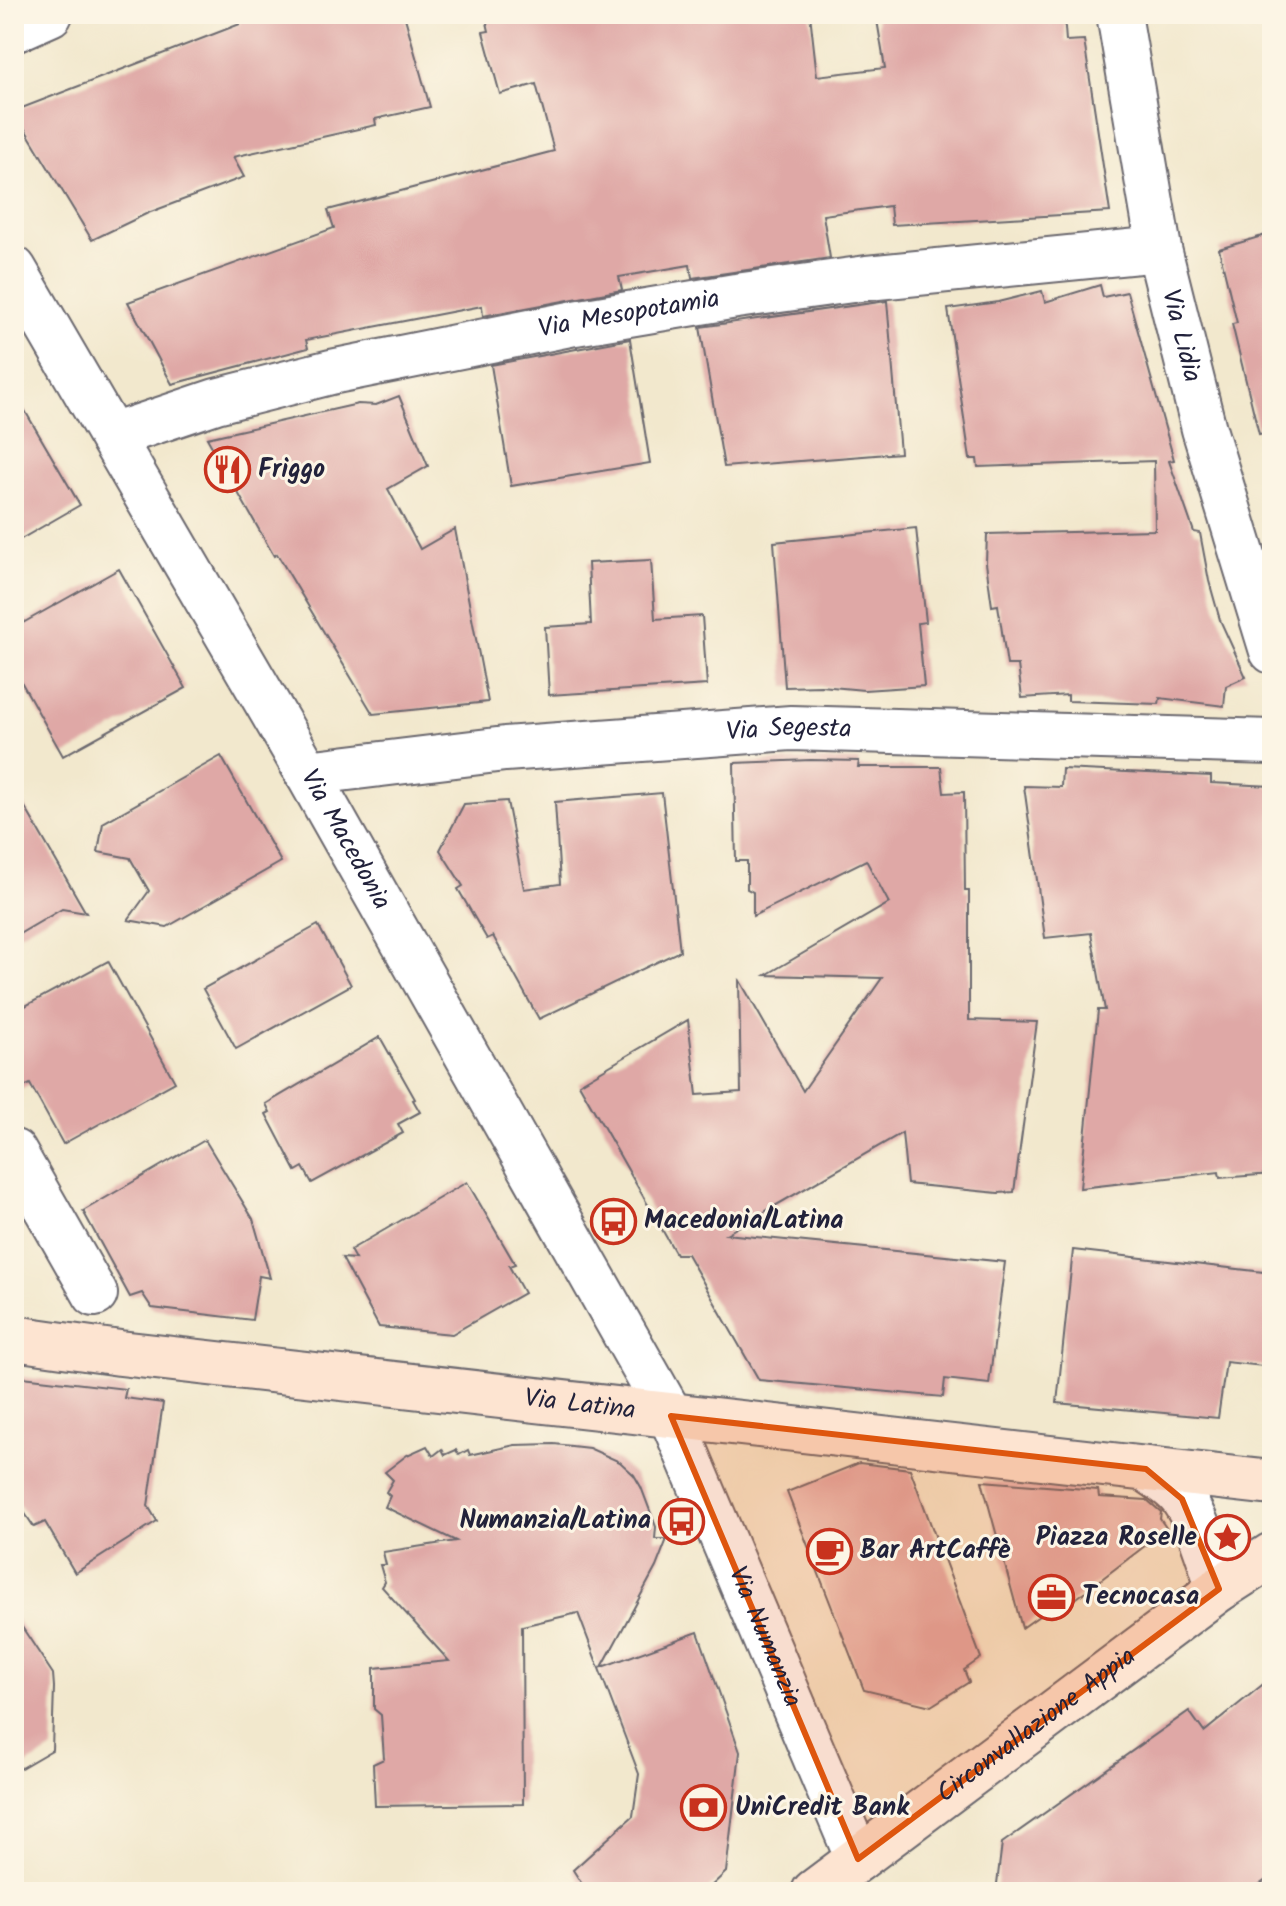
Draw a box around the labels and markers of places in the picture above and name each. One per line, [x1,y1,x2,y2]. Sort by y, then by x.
restaurant icon: Friggo [203,446,251,494]
place label: Friggo [258,449,325,491]
bus stop icon: Macedonia/Latina [589,1197,637,1245]
place label: Macedonia/Latina [644,1200,844,1242]
bus stop icon: Numanzia/Latina [658,1497,706,1545]
place label: Numanzia/Latina [460,1500,651,1542]
place icon: Piazza Roselle [1204,1514,1252,1562]
place label: Piazza Roselle [1036,1517,1197,1559]
cafe icon: Bar ArtCaffè [805,1527,853,1575]
place label: Bar ArtCaffè [860,1530,1011,1572]
office icon: Tecnocasa [1027,1573,1075,1621]
place label: Tecnocasa [1082,1576,1199,1618]
bank icon: UniCredit Bank [680,1784,728,1832]
place label: UniCredit Bank [735,1787,910,1829]

